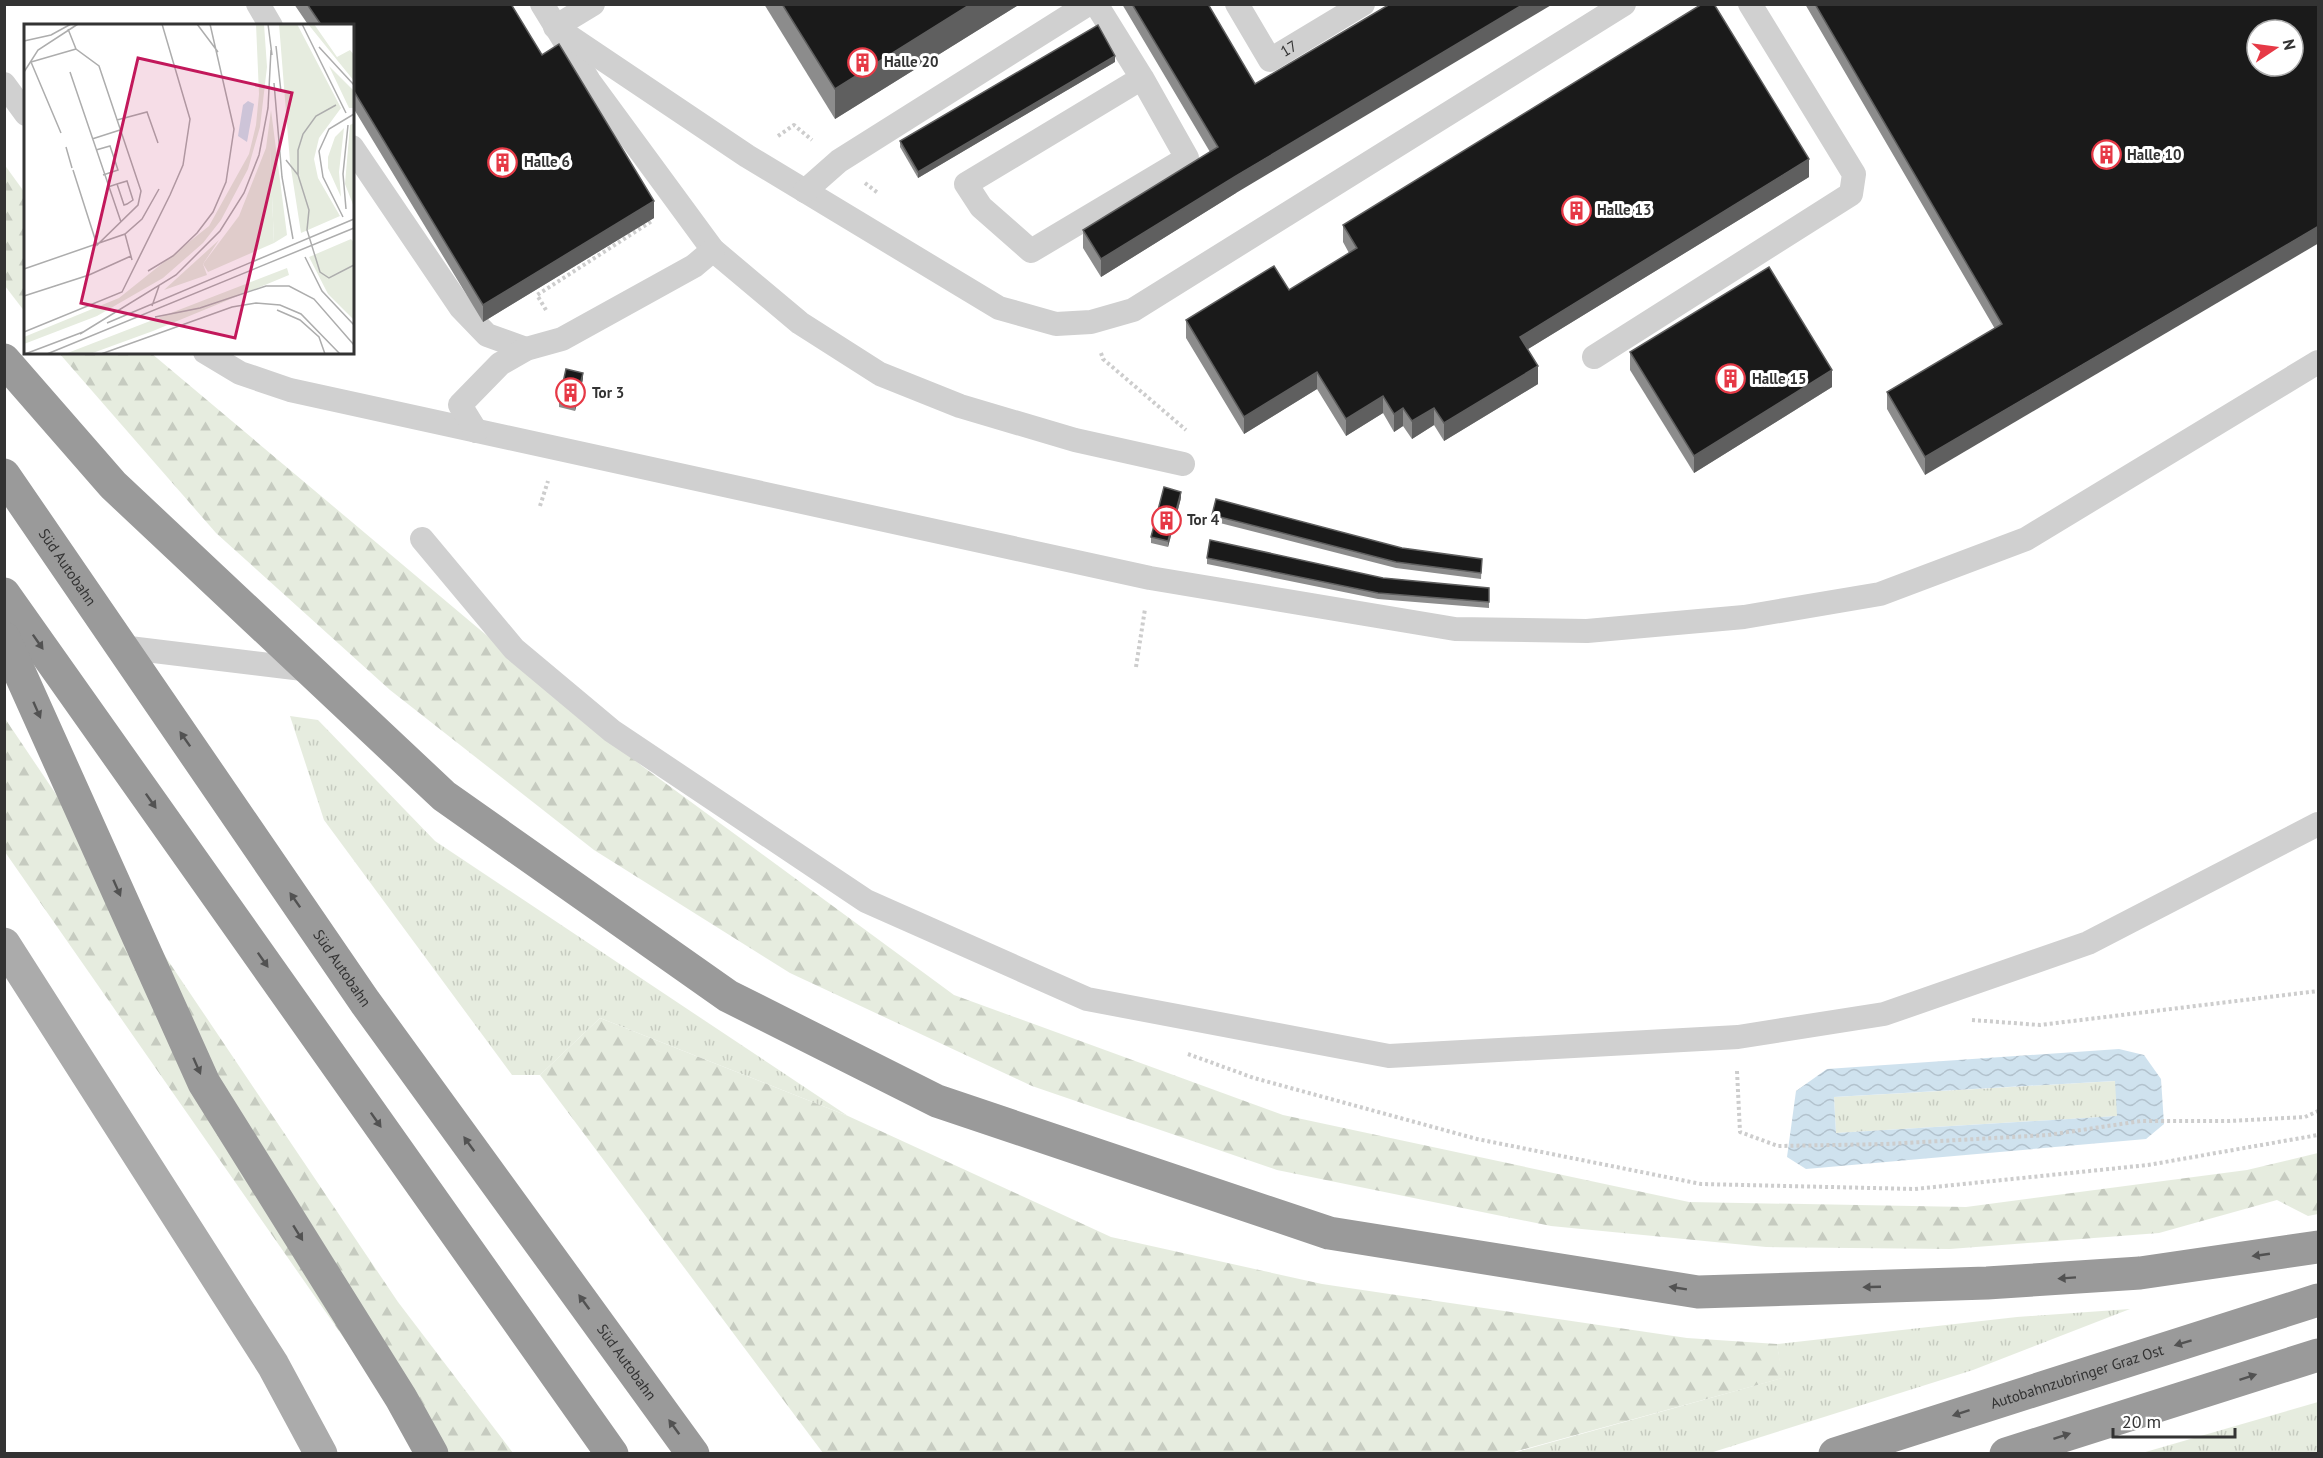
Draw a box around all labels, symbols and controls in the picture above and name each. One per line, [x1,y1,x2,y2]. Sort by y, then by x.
north arrow [2245,18,2305,78]
inset map [24,24,354,354]
street label: 17 [1277,36,1301,61]
text: N [2279,37,2301,52]
building icon: Halle 20 [847,46,879,78]
place label: Halle 20 [884,52,938,71]
building icon: Halle 10 [2090,139,2122,171]
place label: Halle 10 [2127,145,2181,164]
building icon: Halle 6 [487,146,519,178]
place label: Halle 6 [524,152,570,171]
building icon: Halle 13 [1560,194,1592,226]
place label: Halle 13 [1597,200,1651,219]
building icon: Halle 15 [1715,363,1747,395]
place label: Halle 15 [1752,369,1806,388]
building icon: Tor 3 [555,377,587,409]
place label: Tor 3 [592,383,624,402]
building icon: Tor 4 [1150,504,1182,536]
place label: Tor 4 [1187,510,1220,529]
street label: Süd Autobahn [35,525,101,609]
one-way arrow [32,633,44,649]
one-way arrow [32,702,42,720]
one-way arrow [179,732,191,748]
one-way arrow [145,793,156,809]
one-way arrow [112,880,122,898]
one-way arrow [290,892,301,908]
street label: Süd Autobahn [309,926,375,1010]
one-way arrow [257,952,269,968]
one-way arrow [192,1057,202,1075]
one-way arrow [370,1111,382,1127]
one-way arrow [463,1137,475,1153]
one-way arrow [292,1225,303,1241]
one-way arrow [2251,1251,2270,1260]
one-way arrow [2058,1273,2077,1282]
one-way arrow [1863,1282,1882,1291]
one-way arrow [1668,1284,1687,1293]
one-way arrow [578,1295,590,1310]
street label: Süd Autobahn [593,1320,661,1404]
one-way arrow [2174,1339,2192,1348]
street label: Autobahnzubringer Graz Ost [1988,1340,2166,1413]
one-way arrow [2239,1372,2257,1381]
scale bar [2113,1401,2234,1439]
one-way arrow [1952,1409,1970,1419]
text: 20 m [2122,1410,2161,1433]
one-way arrow [668,1420,680,1436]
one-way arrow [2053,1431,2071,1440]

